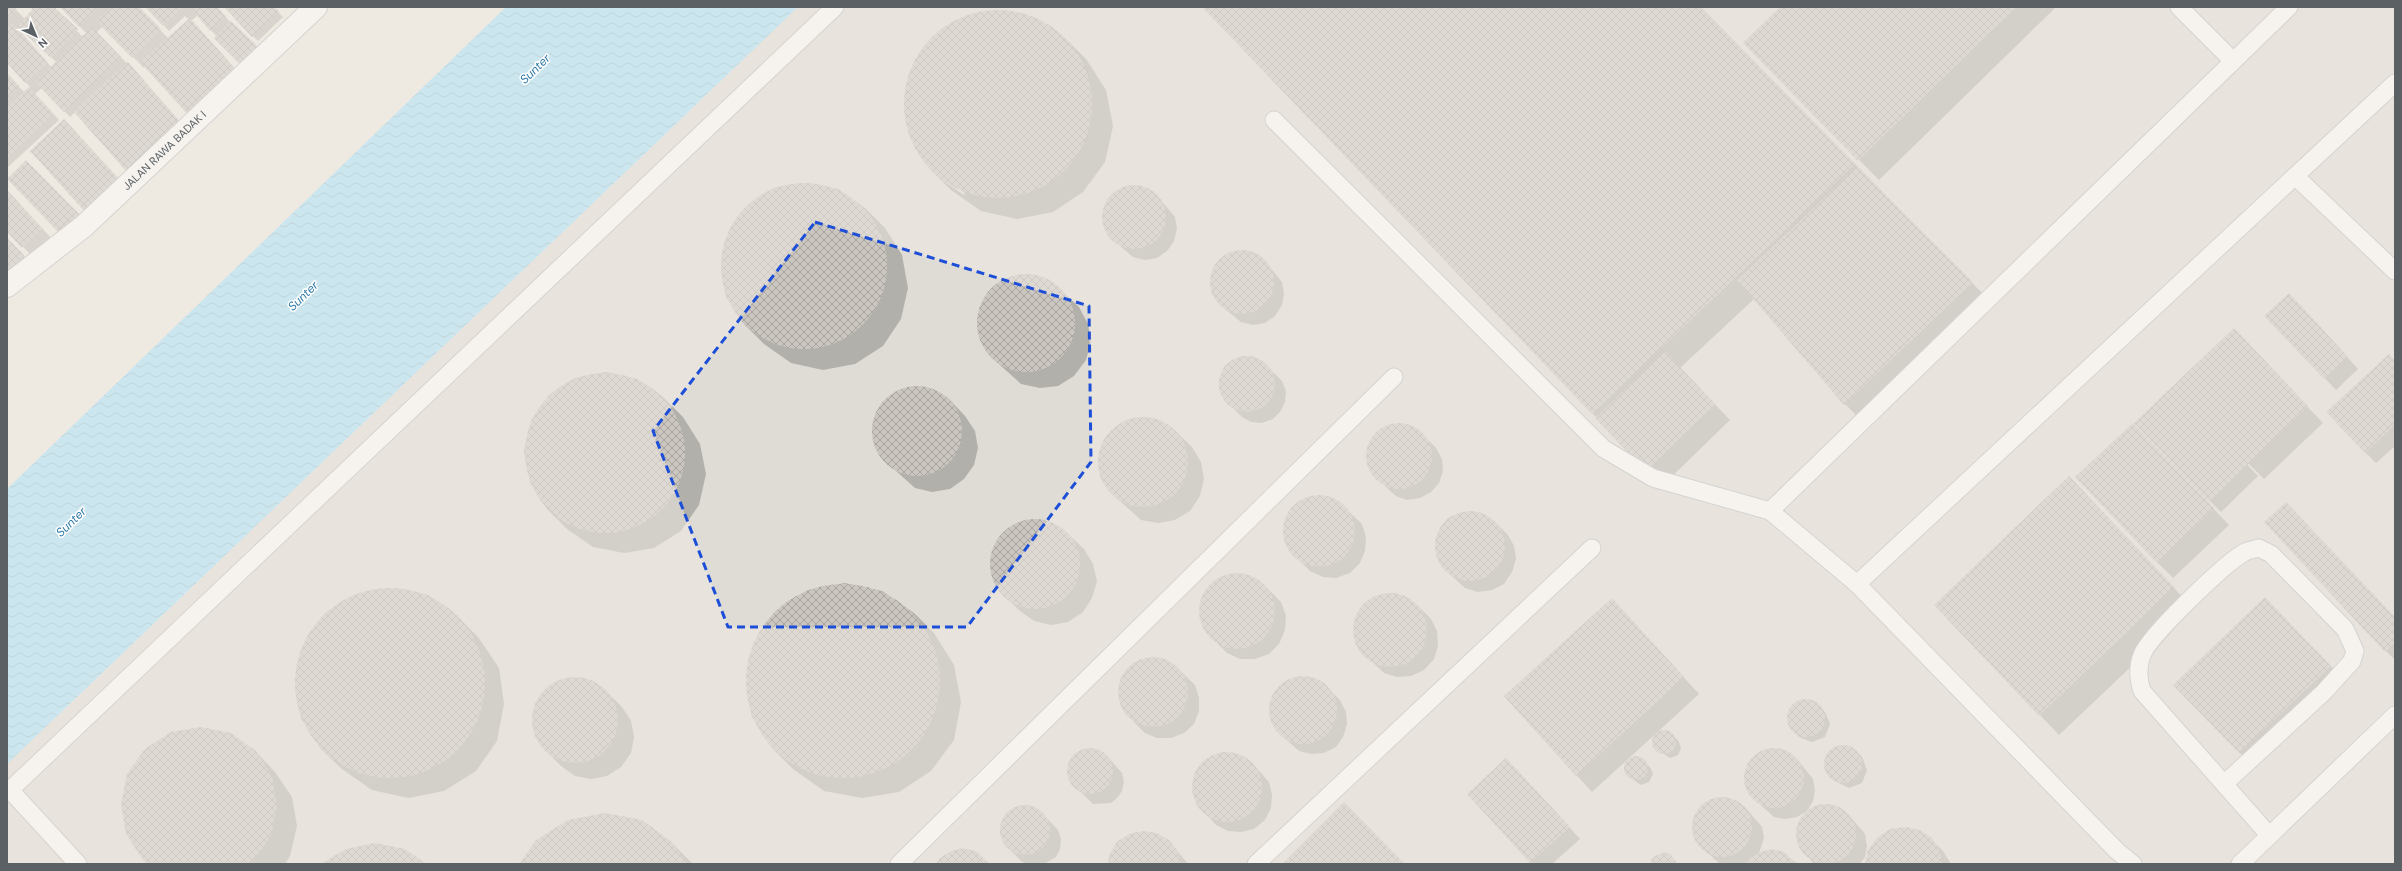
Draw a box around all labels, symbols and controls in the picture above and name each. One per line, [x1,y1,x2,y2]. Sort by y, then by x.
north arrow [16,16,56,56]
text: N [35,35,51,51]
water label: Sunter [516,50,554,87]
street label: JALAN RAWA BADAK I [120,108,209,193]
water label: Sunter [284,277,322,314]
water label: Sunter [52,503,90,540]

